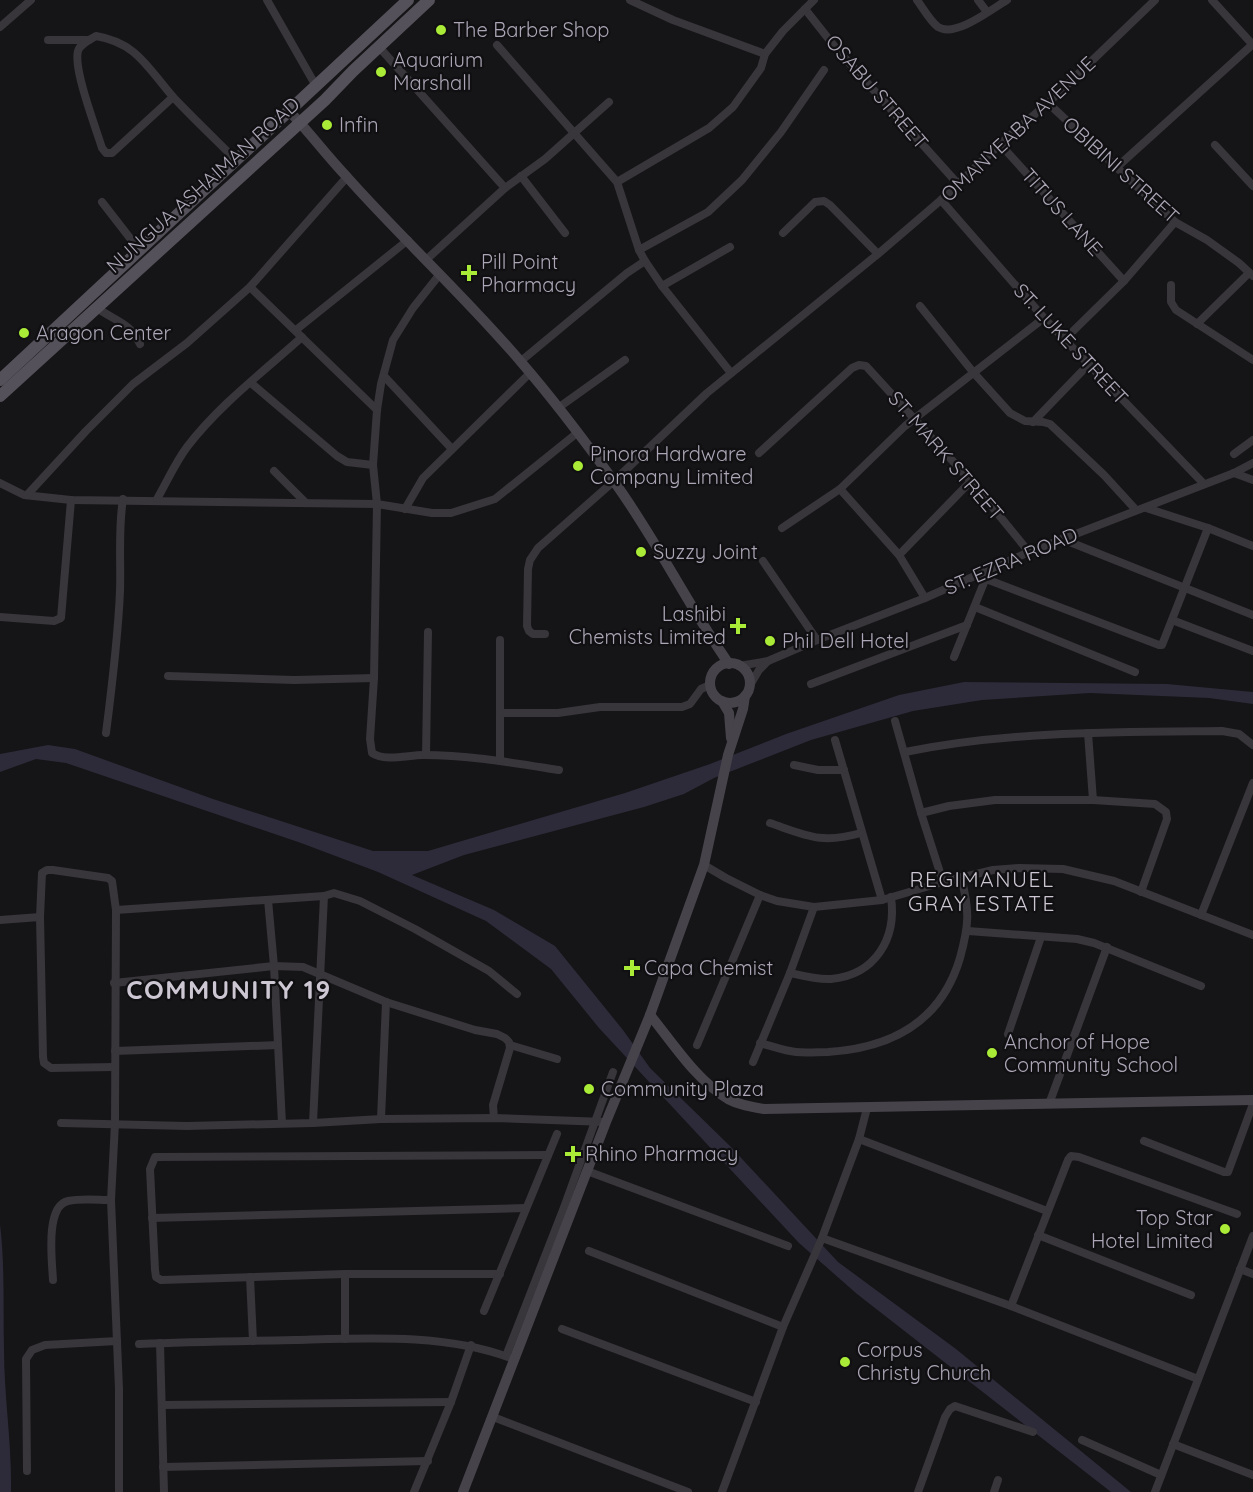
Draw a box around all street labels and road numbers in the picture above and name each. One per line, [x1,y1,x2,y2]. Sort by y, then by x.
street label: OSABU STREET [821,29,934,154]
street label: OMANYEABA AVENUE [935,51,1100,207]
street label: NUNGUA ASHAIMAN ROAD [101,91,304,278]
street label: OBIBINI STREET [1058,111,1185,228]
street label: TITUS LANE [1016,163,1108,261]
street label: ST. LUKE STREET [1009,278,1134,410]
street label: ST. MARK STREET [883,386,1010,526]
street label: ST. EZRA ROAD [940,521,1081,600]

